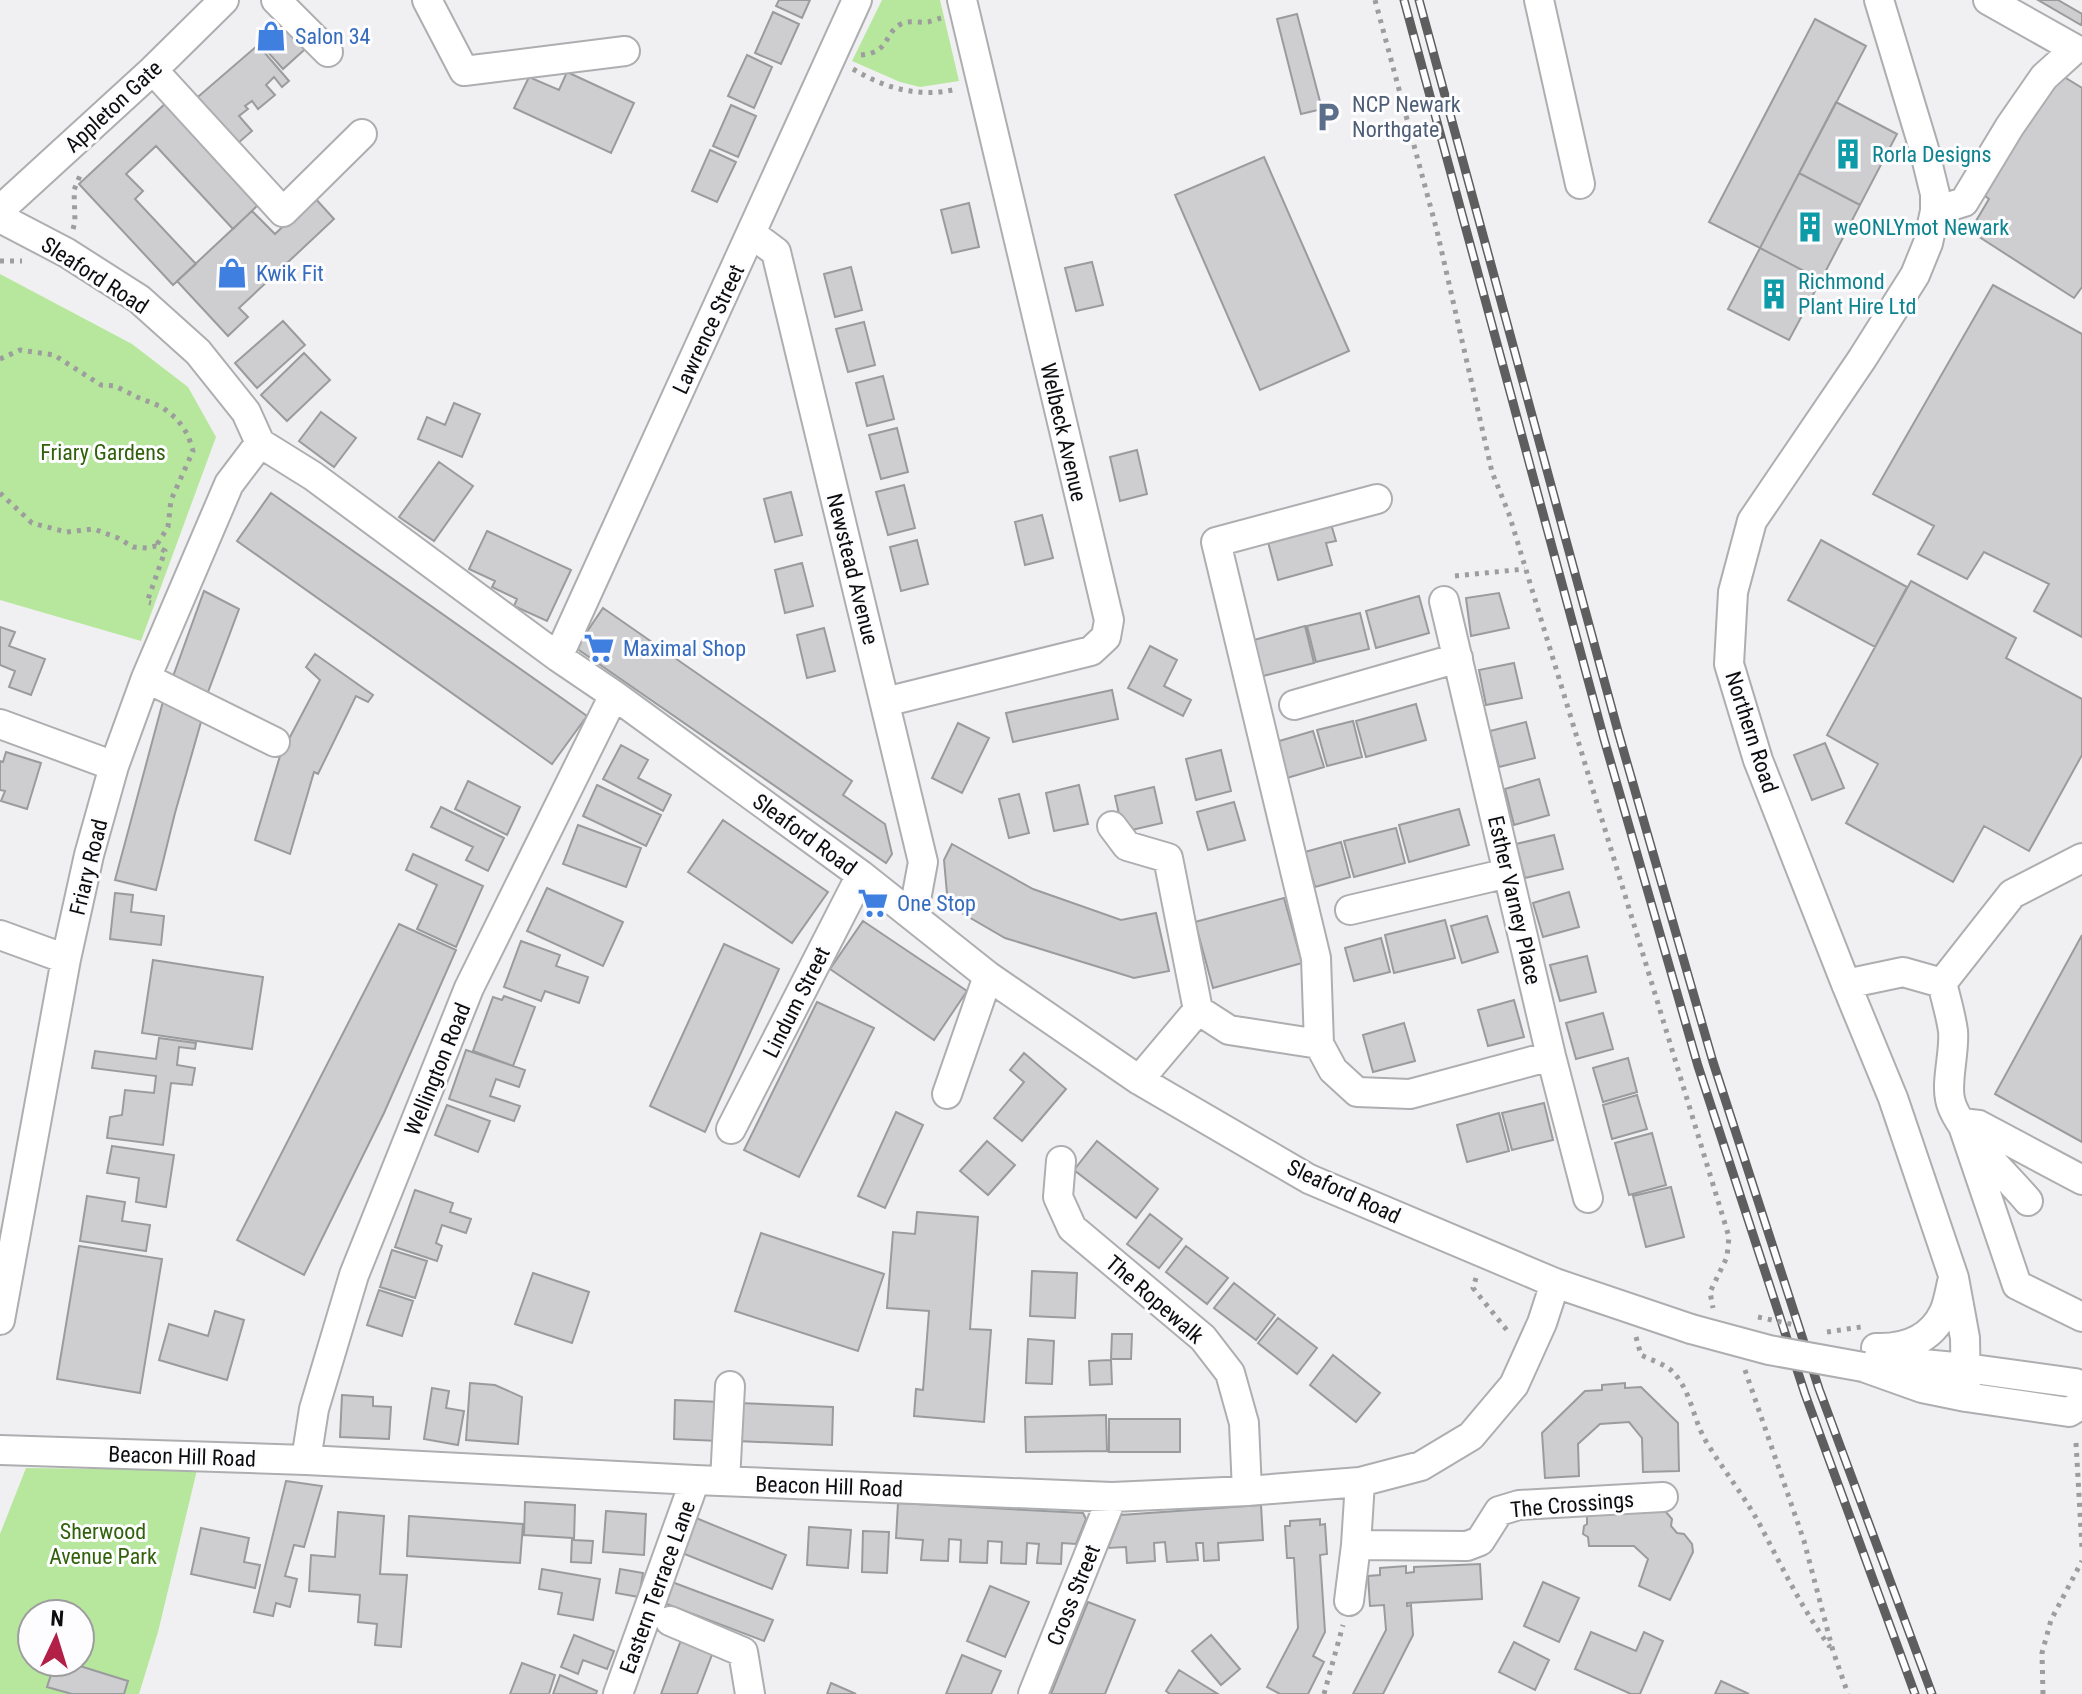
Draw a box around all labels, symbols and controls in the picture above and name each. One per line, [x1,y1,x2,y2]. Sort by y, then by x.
shop icon: Salon 34 [254,19,288,53]
place label: Salon 34 [295,24,371,49]
street label: Appleton Gate [60,55,167,158]
place label: NCP Newark Northgate [1352,92,1461,142]
parking icon: NCP Newark Northgate [1311,100,1345,134]
building icon: Rorla Designs [1831,137,1865,171]
place label: Rorla Designs [1872,142,1992,167]
building icon: weONLYmot Newark [1793,210,1827,244]
place label: weONLYmot Newark [1834,215,2009,240]
street label: Sleaford Road [37,232,153,319]
shop icon: Kwik Fit [215,256,249,290]
place label: Kwik Fit [256,261,324,286]
street label: Lawrence Street [668,261,749,398]
place label: Richmond Plant Hire Ltd [1798,269,1916,319]
building icon: Richmond Plant Hire Ltd [1757,277,1791,311]
street label: Welbeck Avenue [1035,360,1092,504]
park label: Friary Gardens [40,440,166,465]
street label: Newstead Avenue [822,491,883,647]
supermarket icon: Maximal Shop [582,631,616,665]
place label: Maximal Shop [623,636,746,661]
street label: Northern Road [1720,668,1783,796]
street label: Sleaford Road [748,788,861,880]
street label: Esther Varney Place [1483,813,1546,987]
street label: Friary Road [65,817,112,918]
supermarket icon: One Stop [856,886,890,920]
place label: One Stop [897,891,976,916]
street label: Lindum Street [758,943,835,1062]
street label: Wellington Road [400,999,475,1139]
street label: Sleaford Road [1283,1154,1404,1229]
street label: The Ropewalk [1101,1250,1209,1349]
street label: Beacon Hill Road [108,1441,256,1472]
street label: Beacon Hill Road [755,1471,903,1502]
street label: The Crossings [1509,1487,1635,1522]
street label: Eastern Terrace Lane [615,1497,700,1677]
park label: Sherwood Avenue Park [49,1519,157,1569]
street label: Cross Street [1042,1541,1105,1649]
north arrow [16,1598,96,1678]
text: N [50,1606,65,1631]

